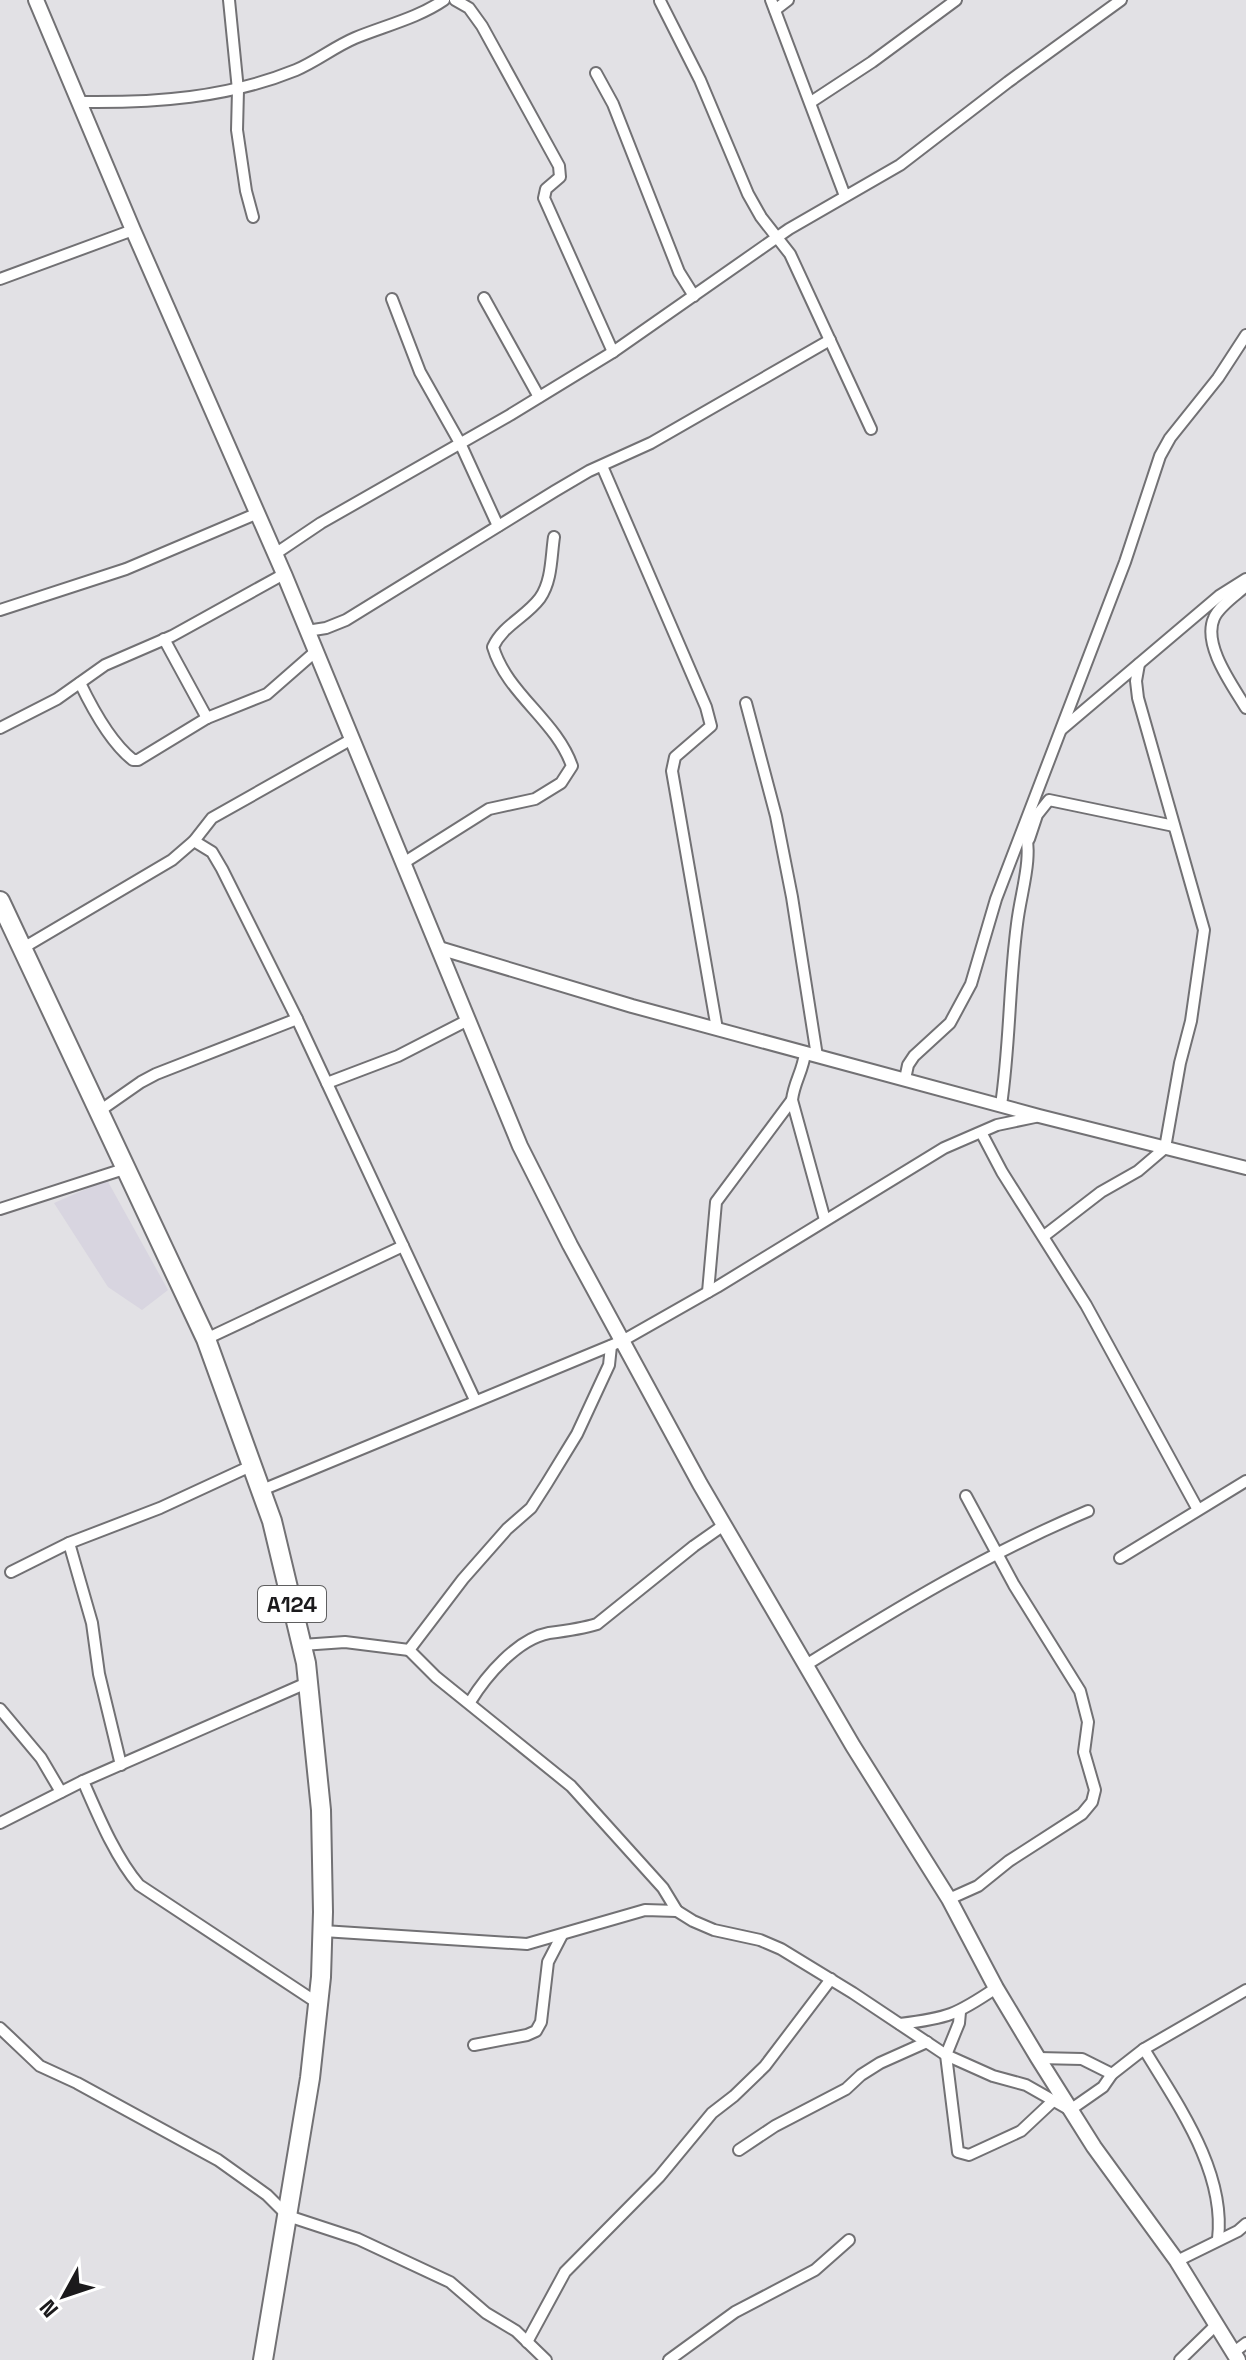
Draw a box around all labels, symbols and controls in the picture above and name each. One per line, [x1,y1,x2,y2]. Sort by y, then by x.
road number: A124 [258,1586,326,1622]
north arrow [24,2256,104,2336]
text: N [33,2294,64,2324]

